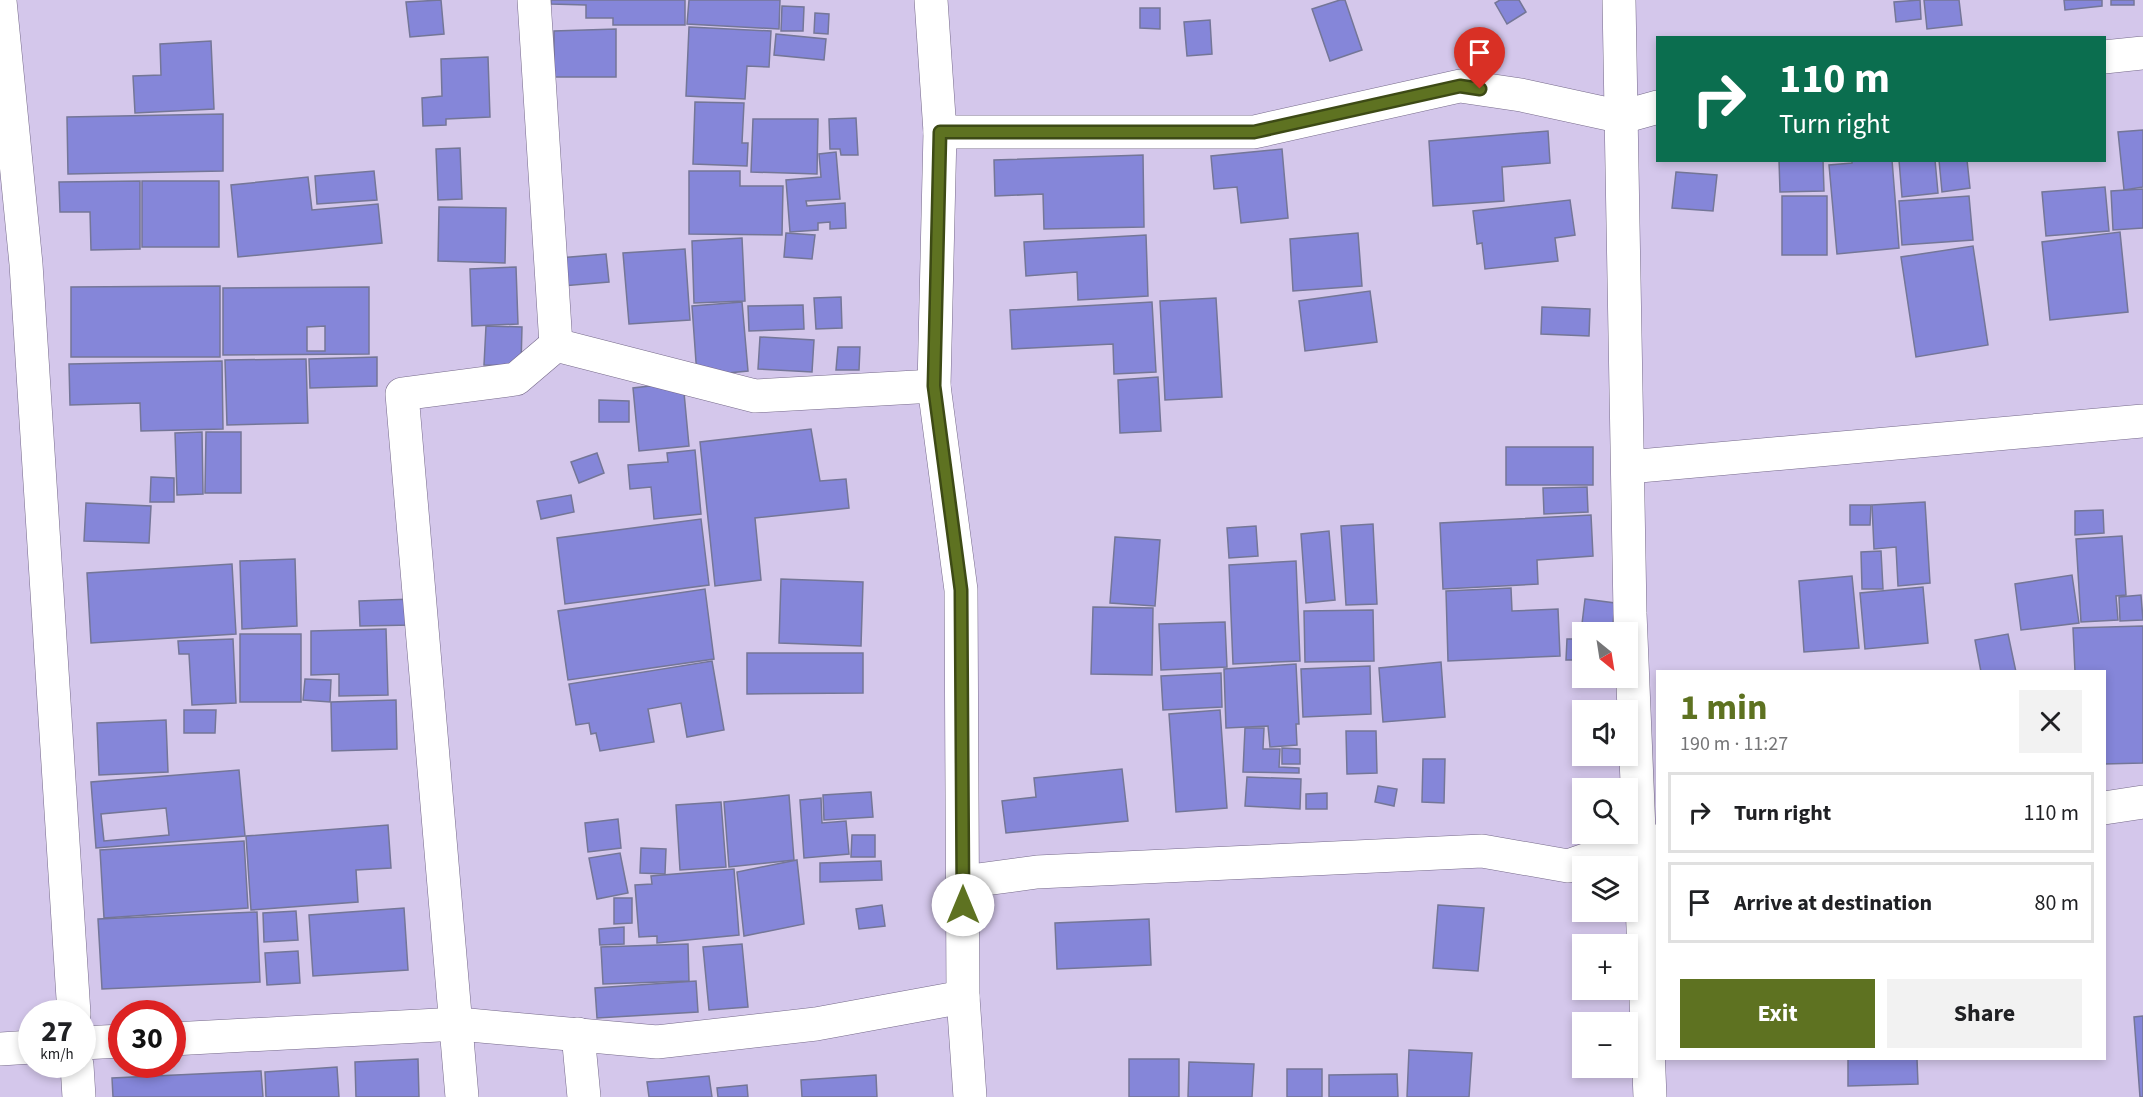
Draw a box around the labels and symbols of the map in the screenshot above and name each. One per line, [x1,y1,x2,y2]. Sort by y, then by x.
pin [1454,27,1505,89]
north arrow [1572,622,1638,688]
position arrow [931,873,995,937]
speed limit sign: 30 [108,1000,186,1078]

